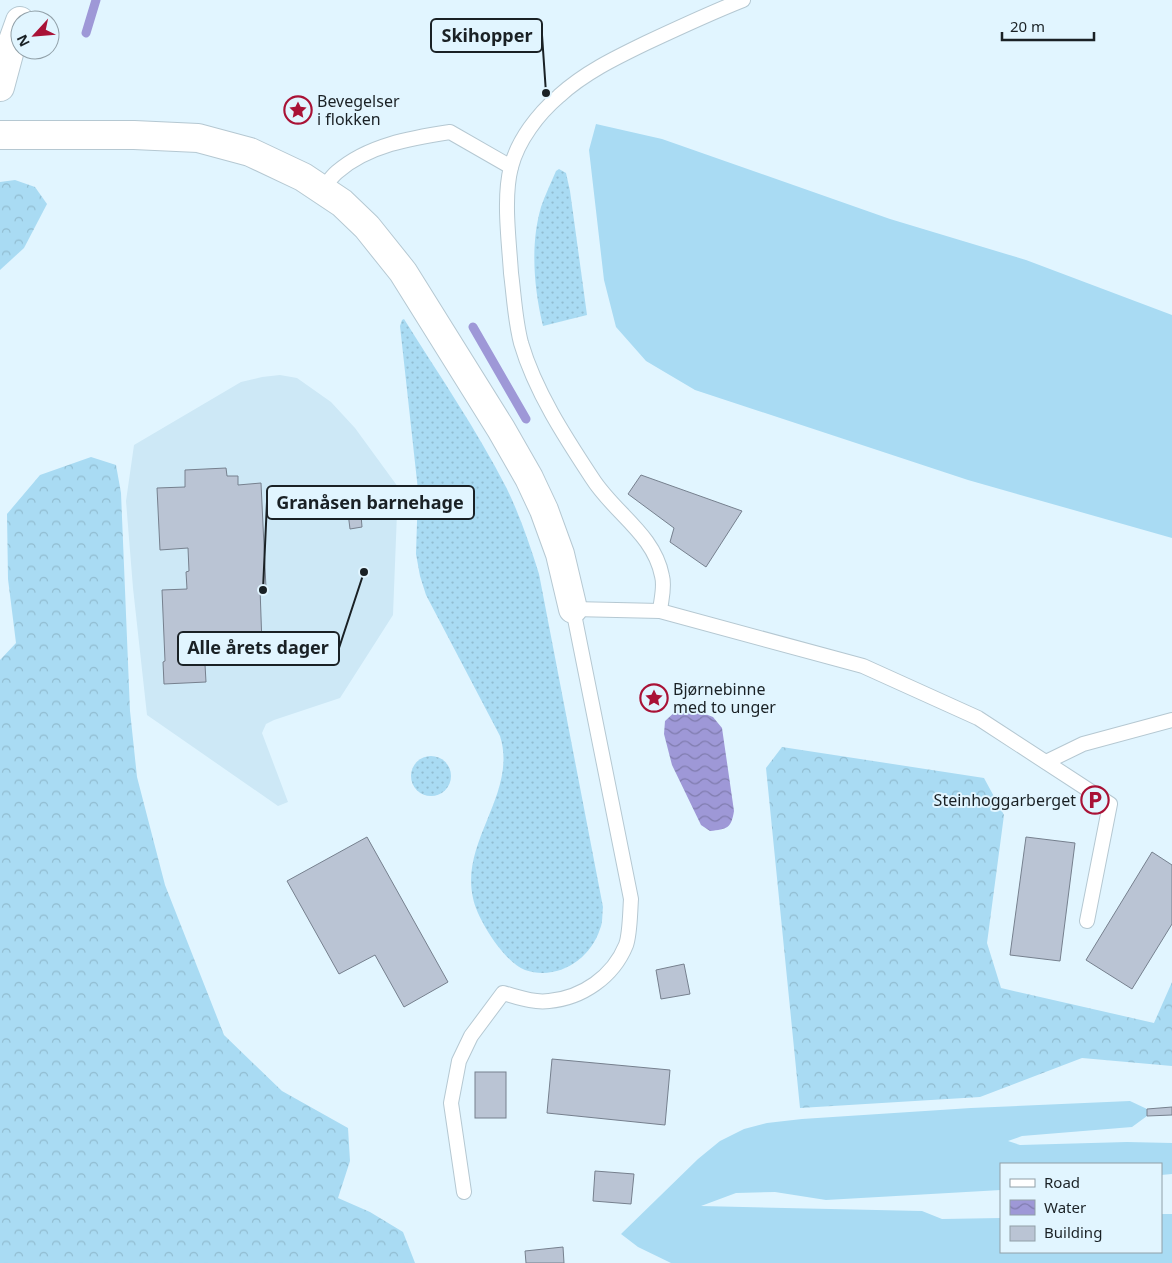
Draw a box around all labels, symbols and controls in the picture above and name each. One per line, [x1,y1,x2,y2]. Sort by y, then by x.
north arrow [10,10,60,60]
scale bar [1002,10,1094,42]
text: 20 m [1010,16,1045,36]
callout: Skihopper [431,19,542,52]
text: Skihopper [442,23,532,47]
text: N [12,32,34,50]
place label: Bevegelser i flokken [317,90,400,130]
place icon: Bevegelser i flokken [283,95,313,125]
callout: Granåsen barnehage [267,486,474,519]
text: Granåsen barnehage [276,490,464,514]
callout: Alle årets dager [178,632,339,665]
text: Alle årets dager [187,635,329,659]
place label: Bjørnebinne med to unger [673,678,776,718]
place icon: Bjørnebinne med to unger [639,683,669,713]
parking icon: Steinhoggarberget [1080,785,1110,815]
place label: Steinhoggarberget [934,789,1076,811]
legend [1000,1163,1162,1253]
text: Road [1044,1172,1080,1192]
text: Water [1044,1197,1086,1217]
text: Building [1044,1222,1102,1242]

